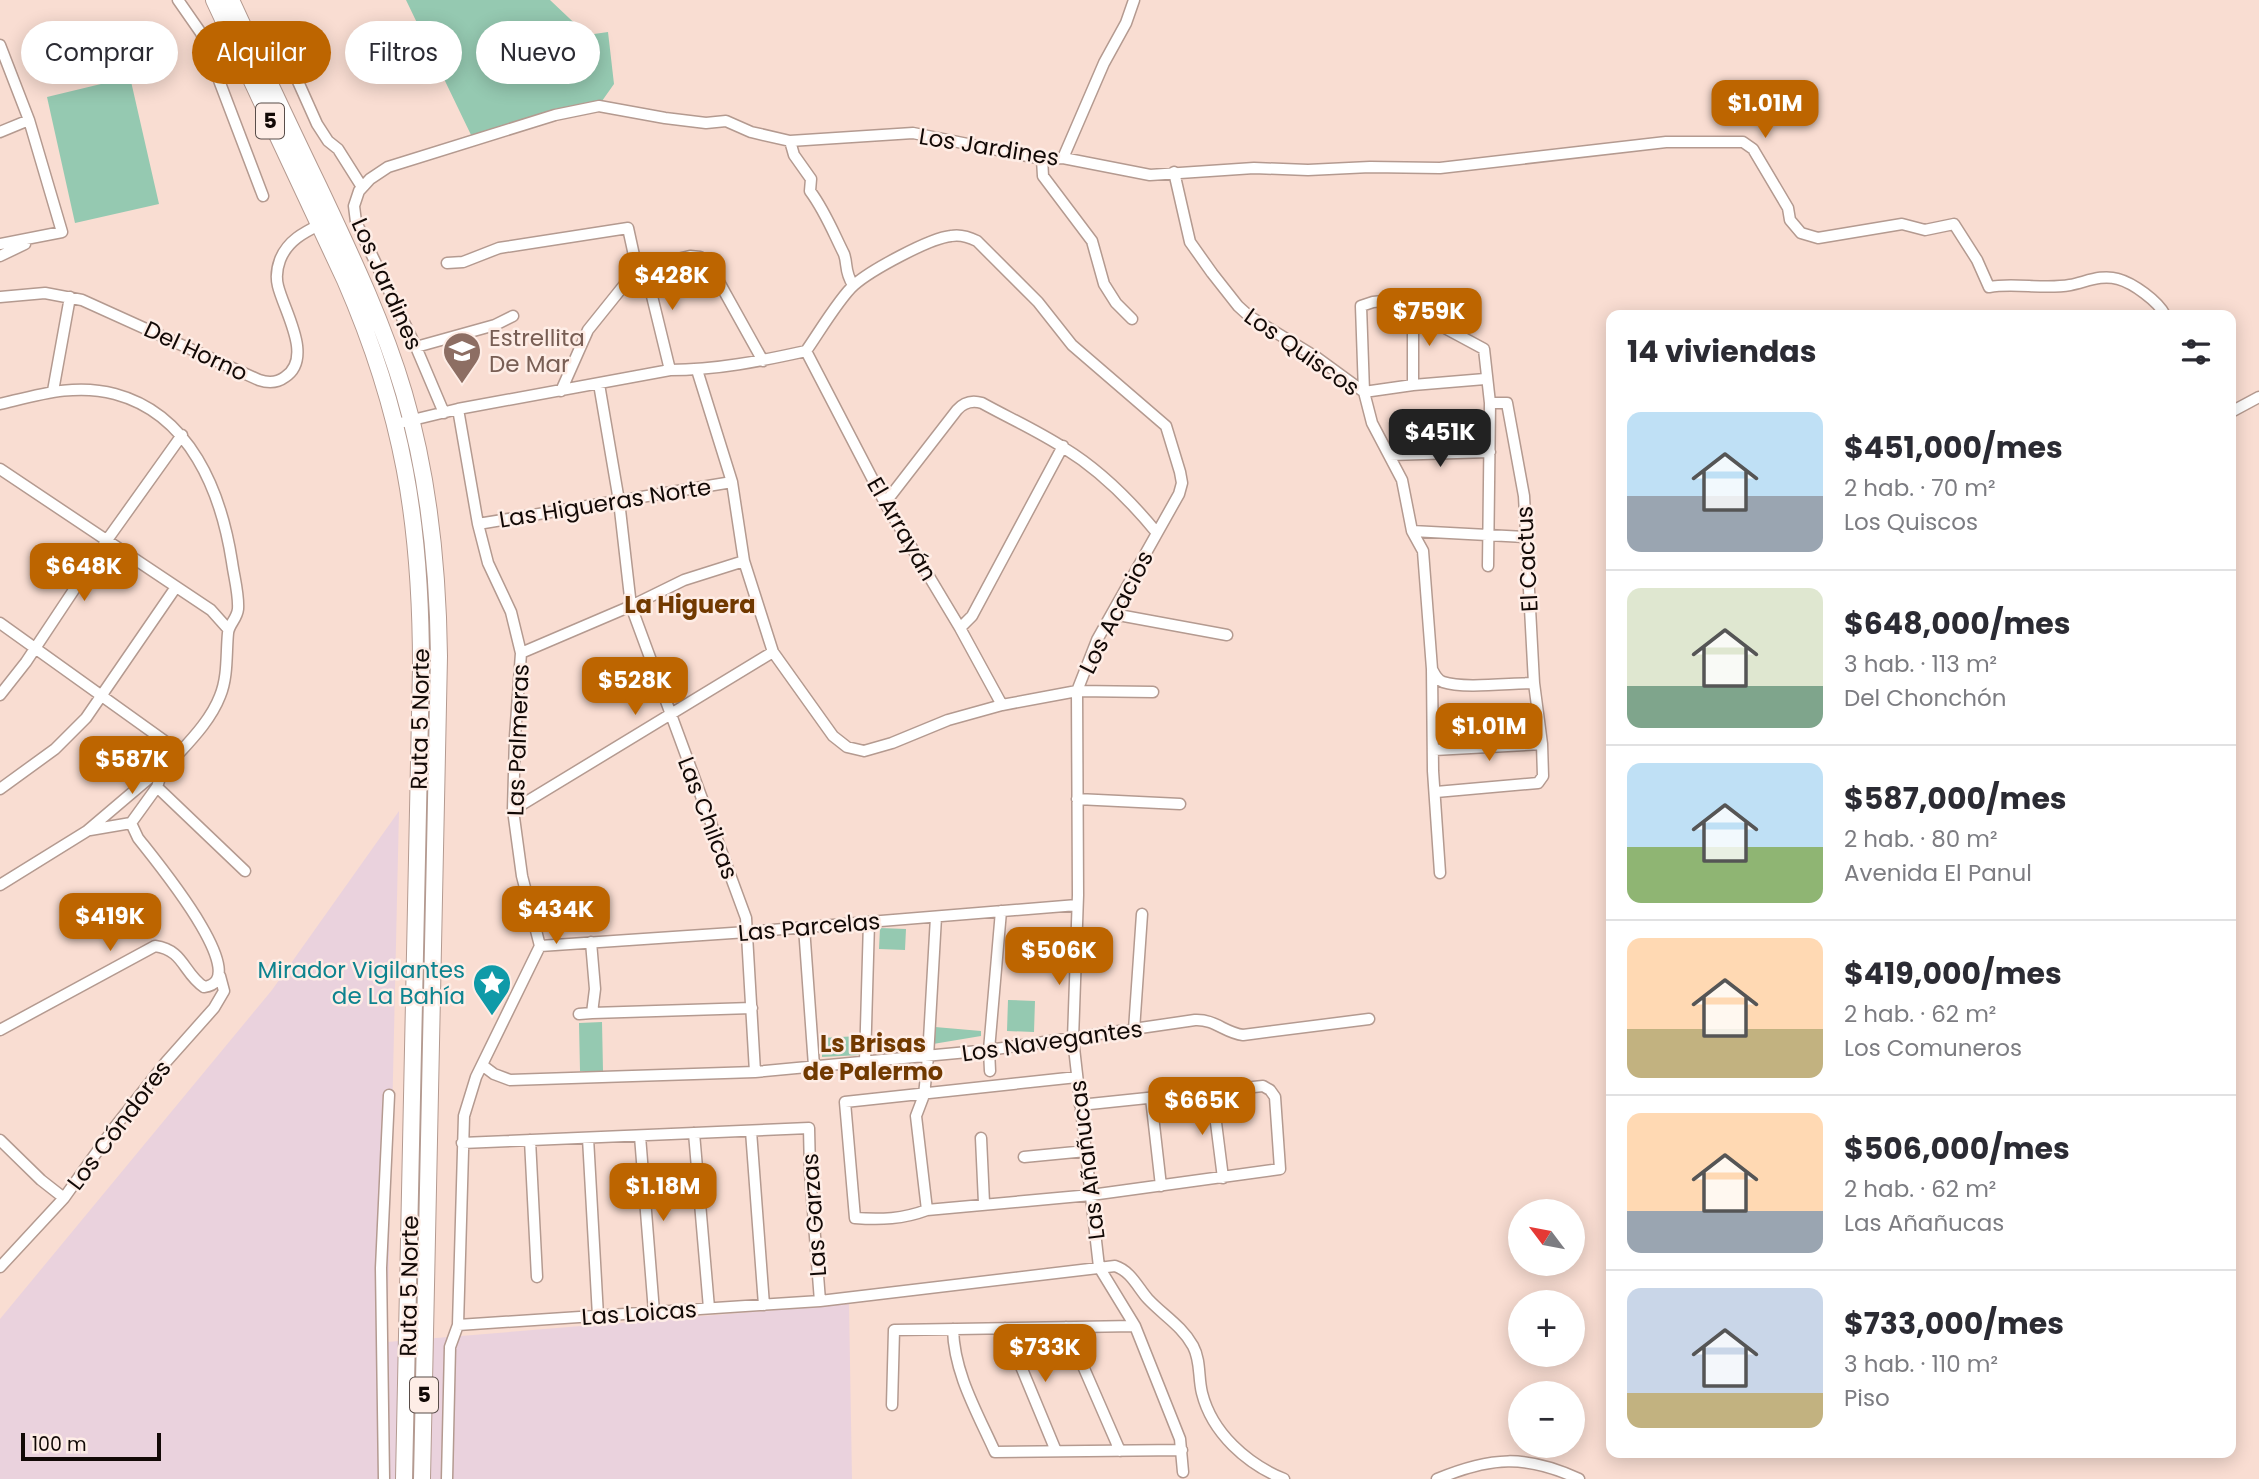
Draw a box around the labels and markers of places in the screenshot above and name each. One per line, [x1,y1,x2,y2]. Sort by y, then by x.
pin: $1.01M [1708,80,1822,140]
pin: $428K [623,252,721,312]
pin: $759K [1380,288,1478,348]
place label: Estrellita De Mar [489,322,585,380]
school or university icon: Estrellita De Mar [441,330,483,385]
pin: $451K [1391,410,1489,469]
pin: $648K [35,544,133,603]
pin: $528K [586,658,684,717]
pin: $1.01M [1432,704,1546,763]
pin: $587K [83,736,181,796]
pin: $434K [507,886,605,946]
pin: $419K [61,894,159,953]
pin: $506K [1010,928,1108,987]
place label: Mirador Vigilantes de La Bahía [257,954,465,1012]
place icon: Mirador Vigilantes de La Bahía [471,962,513,1017]
pin: $665K [1153,1078,1251,1137]
pin: $1.18M [606,1164,720,1223]
pin: $733K [996,1324,1094,1384]

